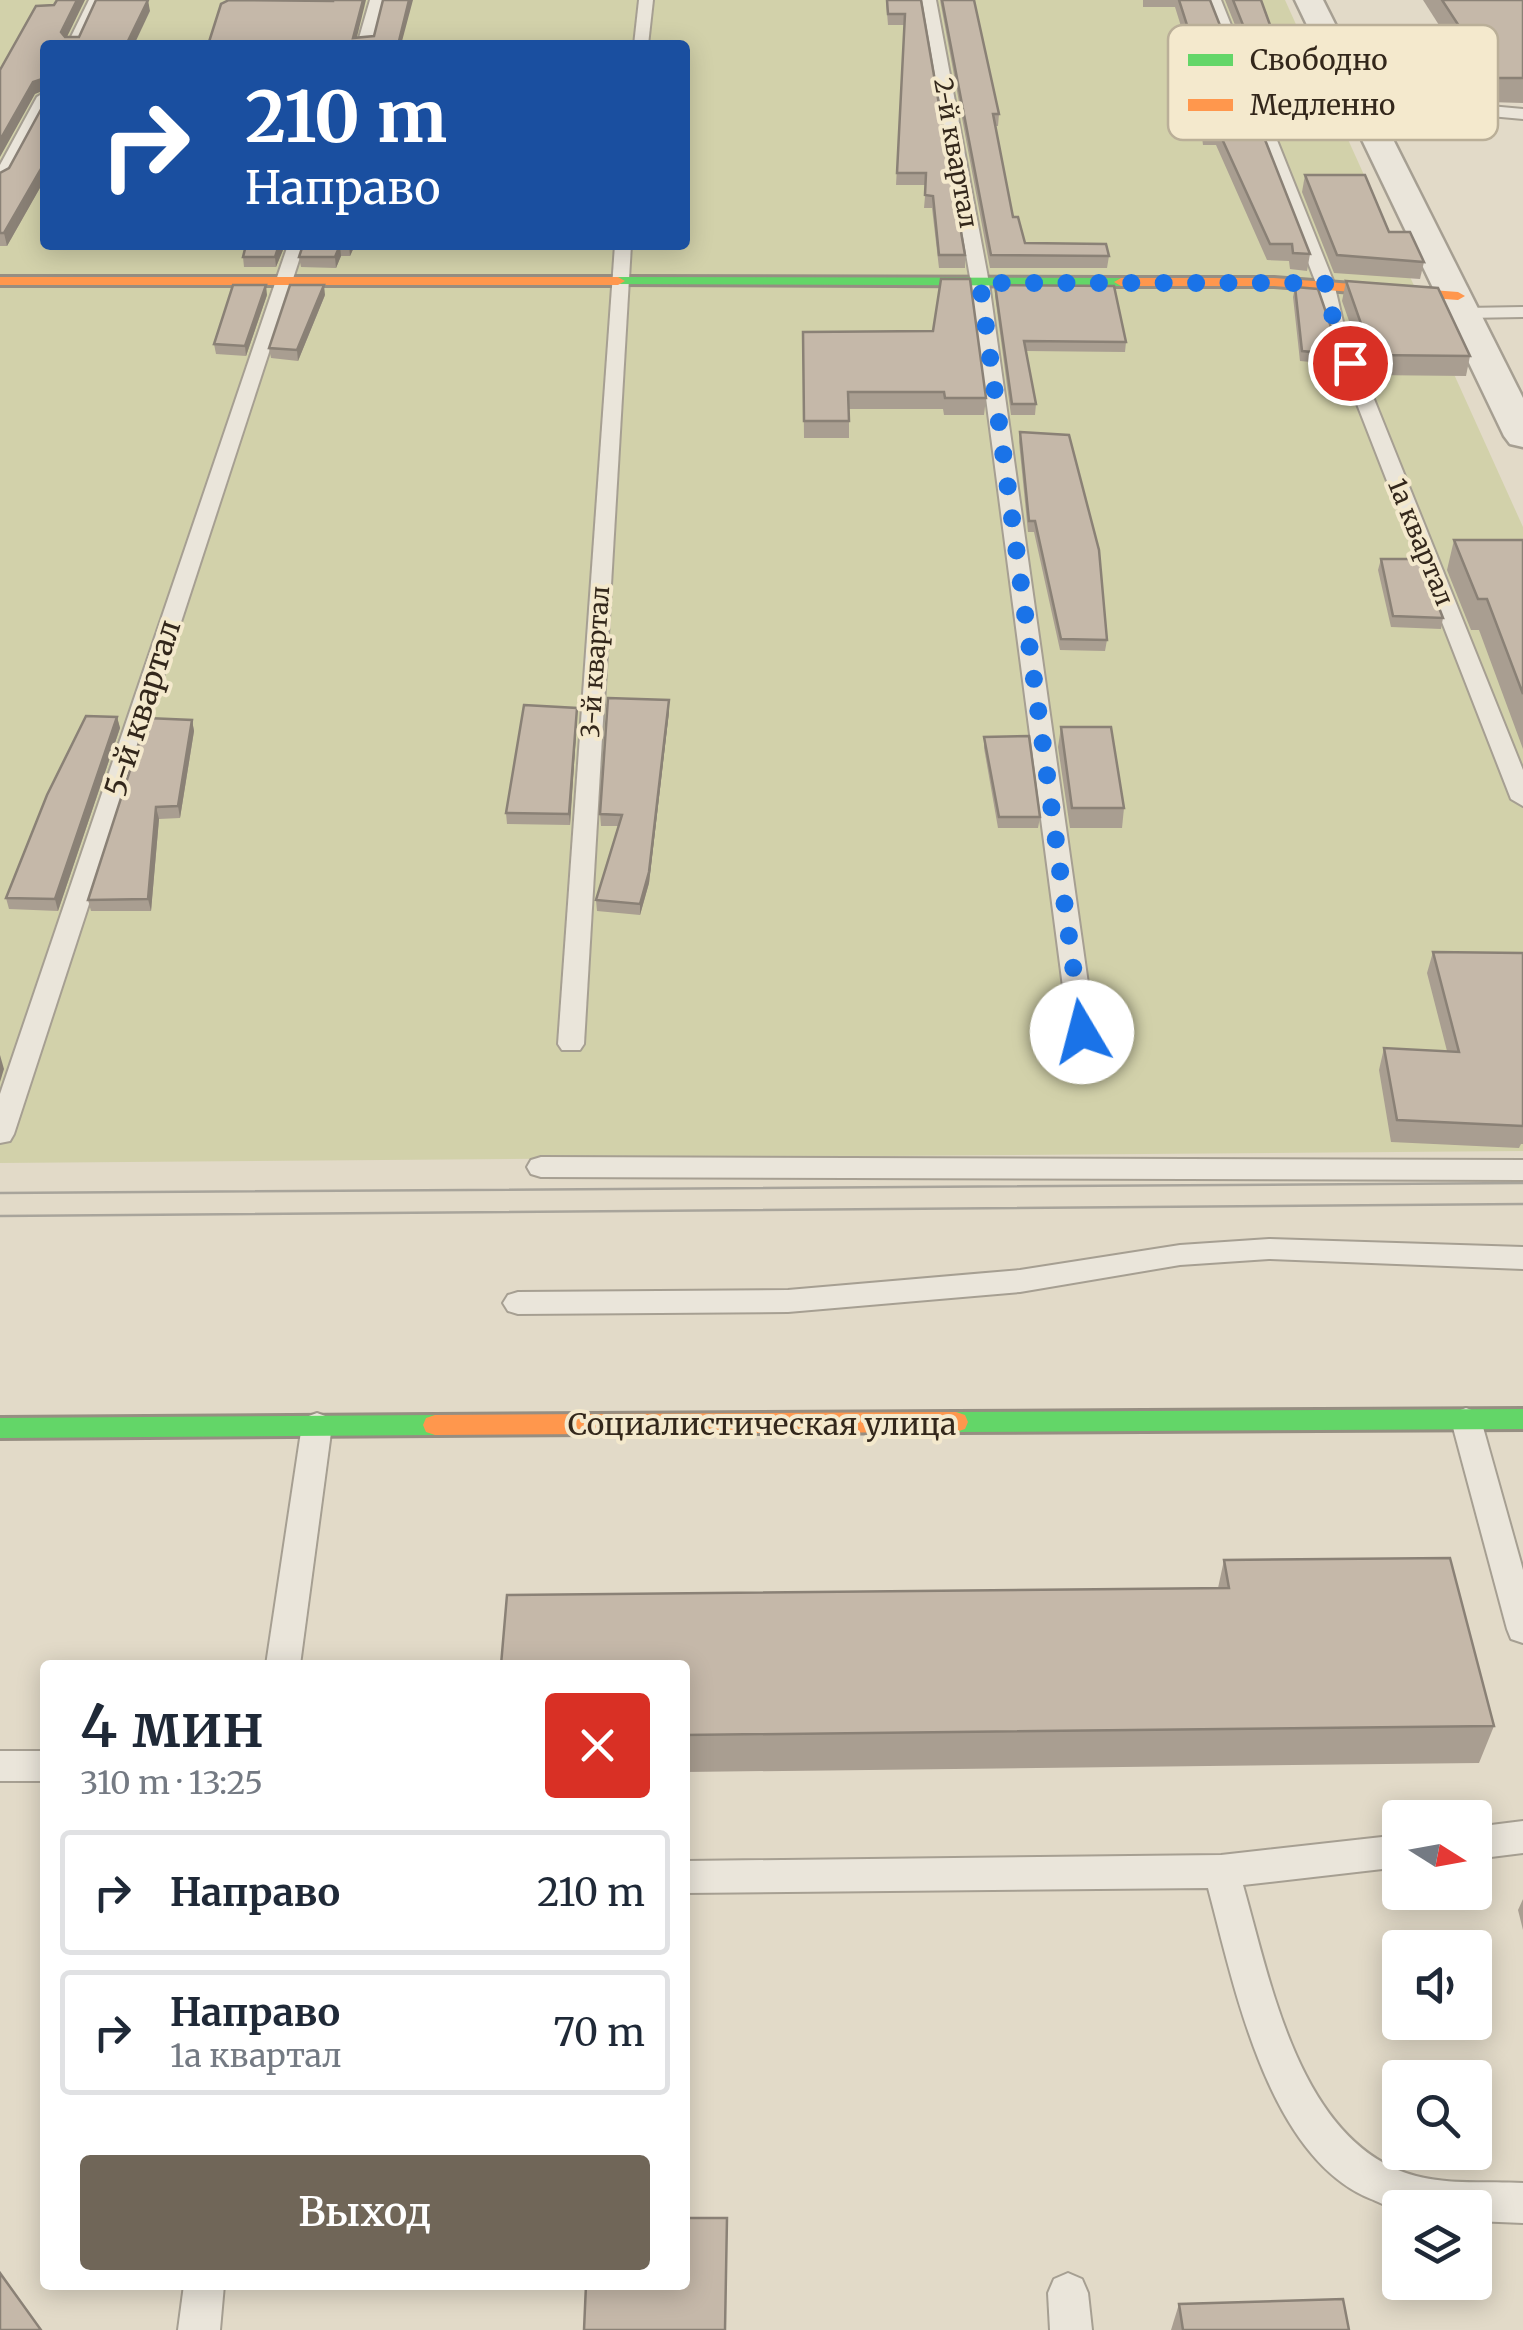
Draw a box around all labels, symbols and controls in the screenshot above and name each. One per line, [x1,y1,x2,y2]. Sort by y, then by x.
legend [1168,25,1498,140]
text: Свободно [1250,42,1388,78]
text: 210 m [245,73,447,161]
street label: 2-й квартал [927,76,985,230]
icon: right [80,80,210,210]
text: Медленно [1250,87,1395,123]
text: Направо [245,160,441,216]
pin [1308,321,1393,406]
icon: arrive [1323,336,1378,391]
street label: 1а квартал [1381,474,1461,610]
street label: 3-й квартал [574,585,616,739]
street label: 5-й квартал [96,615,188,801]
position arrow [1030,980,1134,1084]
street label: Социалистическая улица [568,1405,956,1443]
text: 4 мин [80,1688,264,1763]
button: close [545,1693,650,1798]
text: 310 m · 13:25 [80,1763,263,1803]
north arrow [1382,1800,1492,1910]
map controls [1382,1800,1492,2300]
icon: right [85,1865,140,1920]
text: Направо [170,1869,340,1916]
text: 210 m [537,1869,645,1916]
button: sound [1382,1930,1492,2040]
text: Направо [170,1989,340,2036]
icon: right [85,2005,140,2060]
text: 70 m [553,2009,645,2056]
text: 1а квартал [170,2036,342,2076]
button: search [1382,2060,1492,2170]
button: Выход [80,2155,650,2270]
button: layers [1382,2190,1492,2300]

